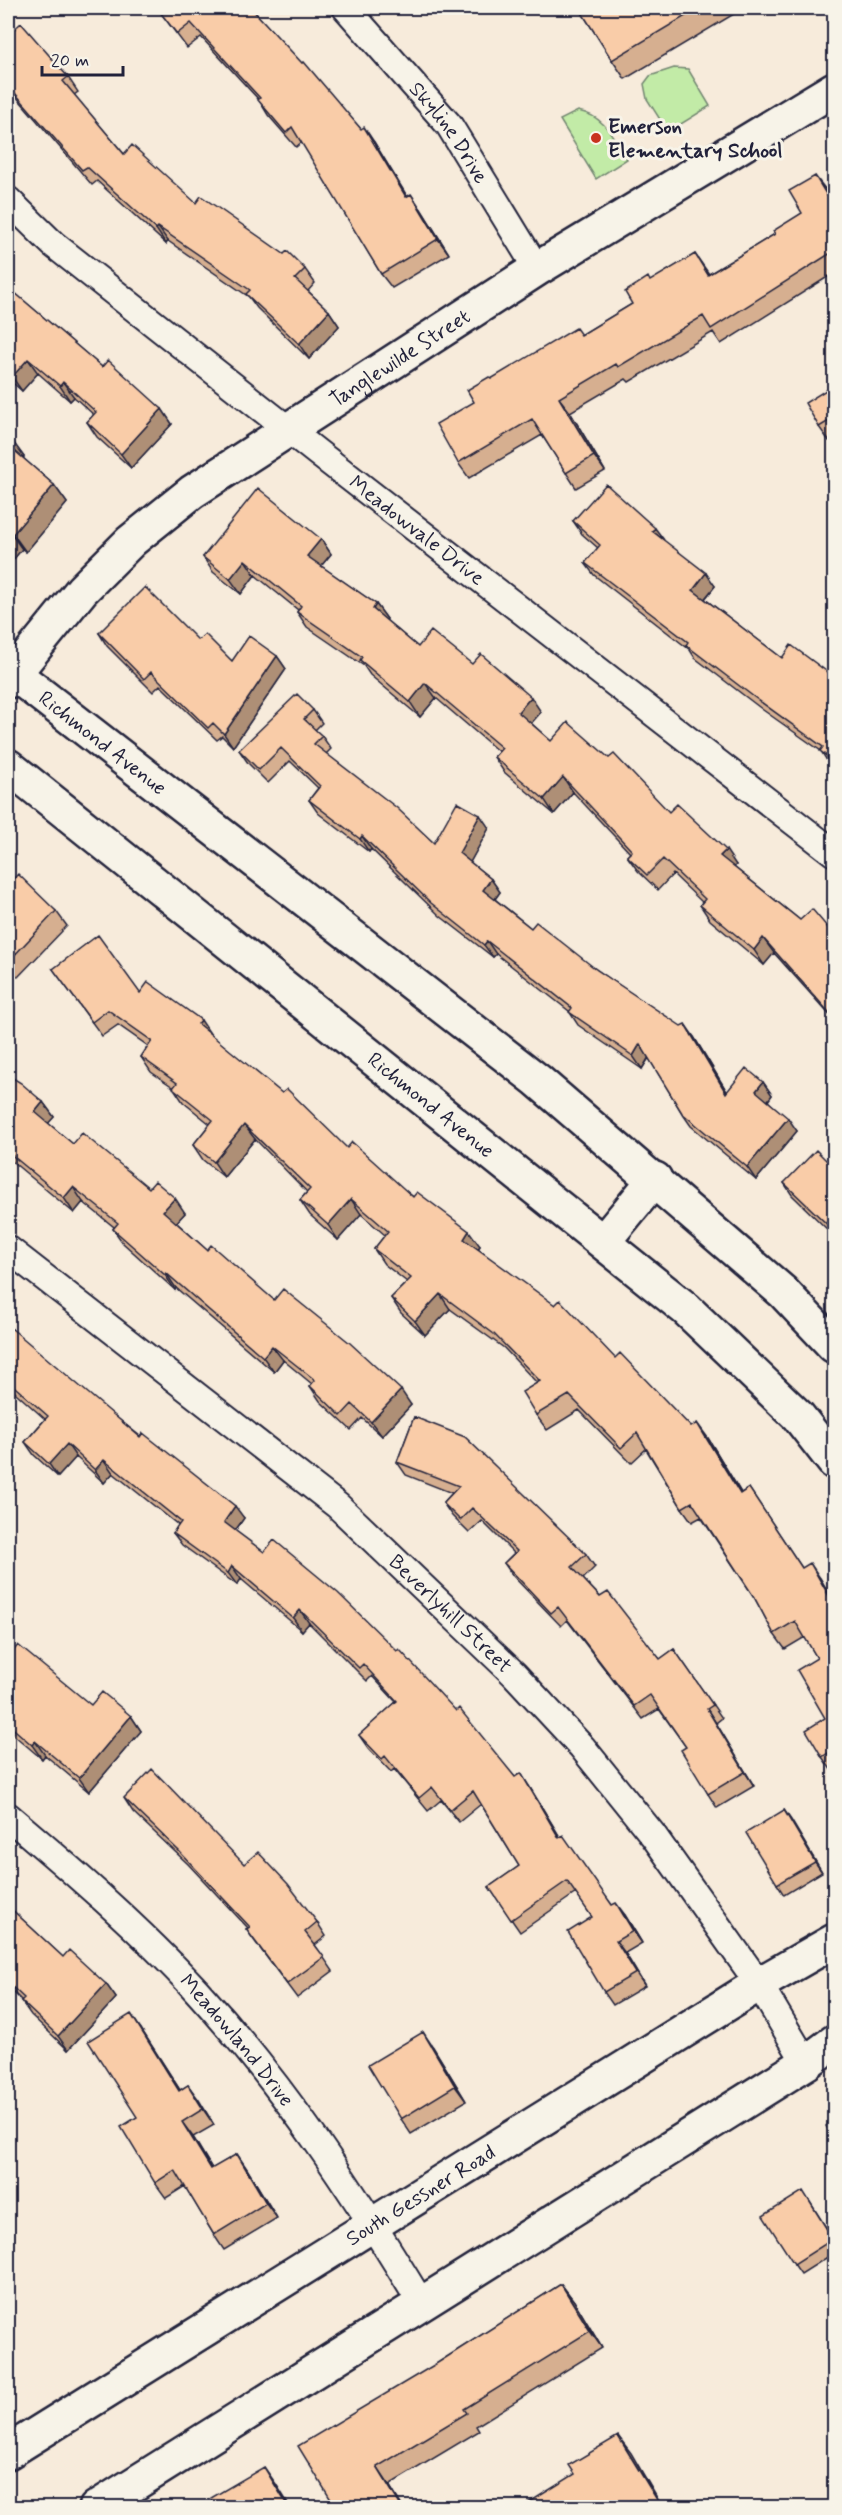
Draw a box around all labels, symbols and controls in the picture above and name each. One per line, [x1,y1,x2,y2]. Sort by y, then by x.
scale bar [42,39,123,77]
text: 20 m [51,49,89,73]
street label: Skyline Drive [402,76,495,189]
place label: Emerson Elementary School [608,113,783,165]
marker: Emerson Elementary School [589,131,603,145]
street label: Tanglewilde Street [324,303,476,414]
street label: Meadowvale Drive [343,469,490,592]
street label: Richmond Avenue [32,685,172,802]
street label: Richmond Avenue [361,1046,500,1165]
street label: Beverlyhill Street [382,1549,518,1680]
street label: Meadowland Drive [173,1968,300,2113]
street label: South Gessner Road [341,2139,501,2253]

